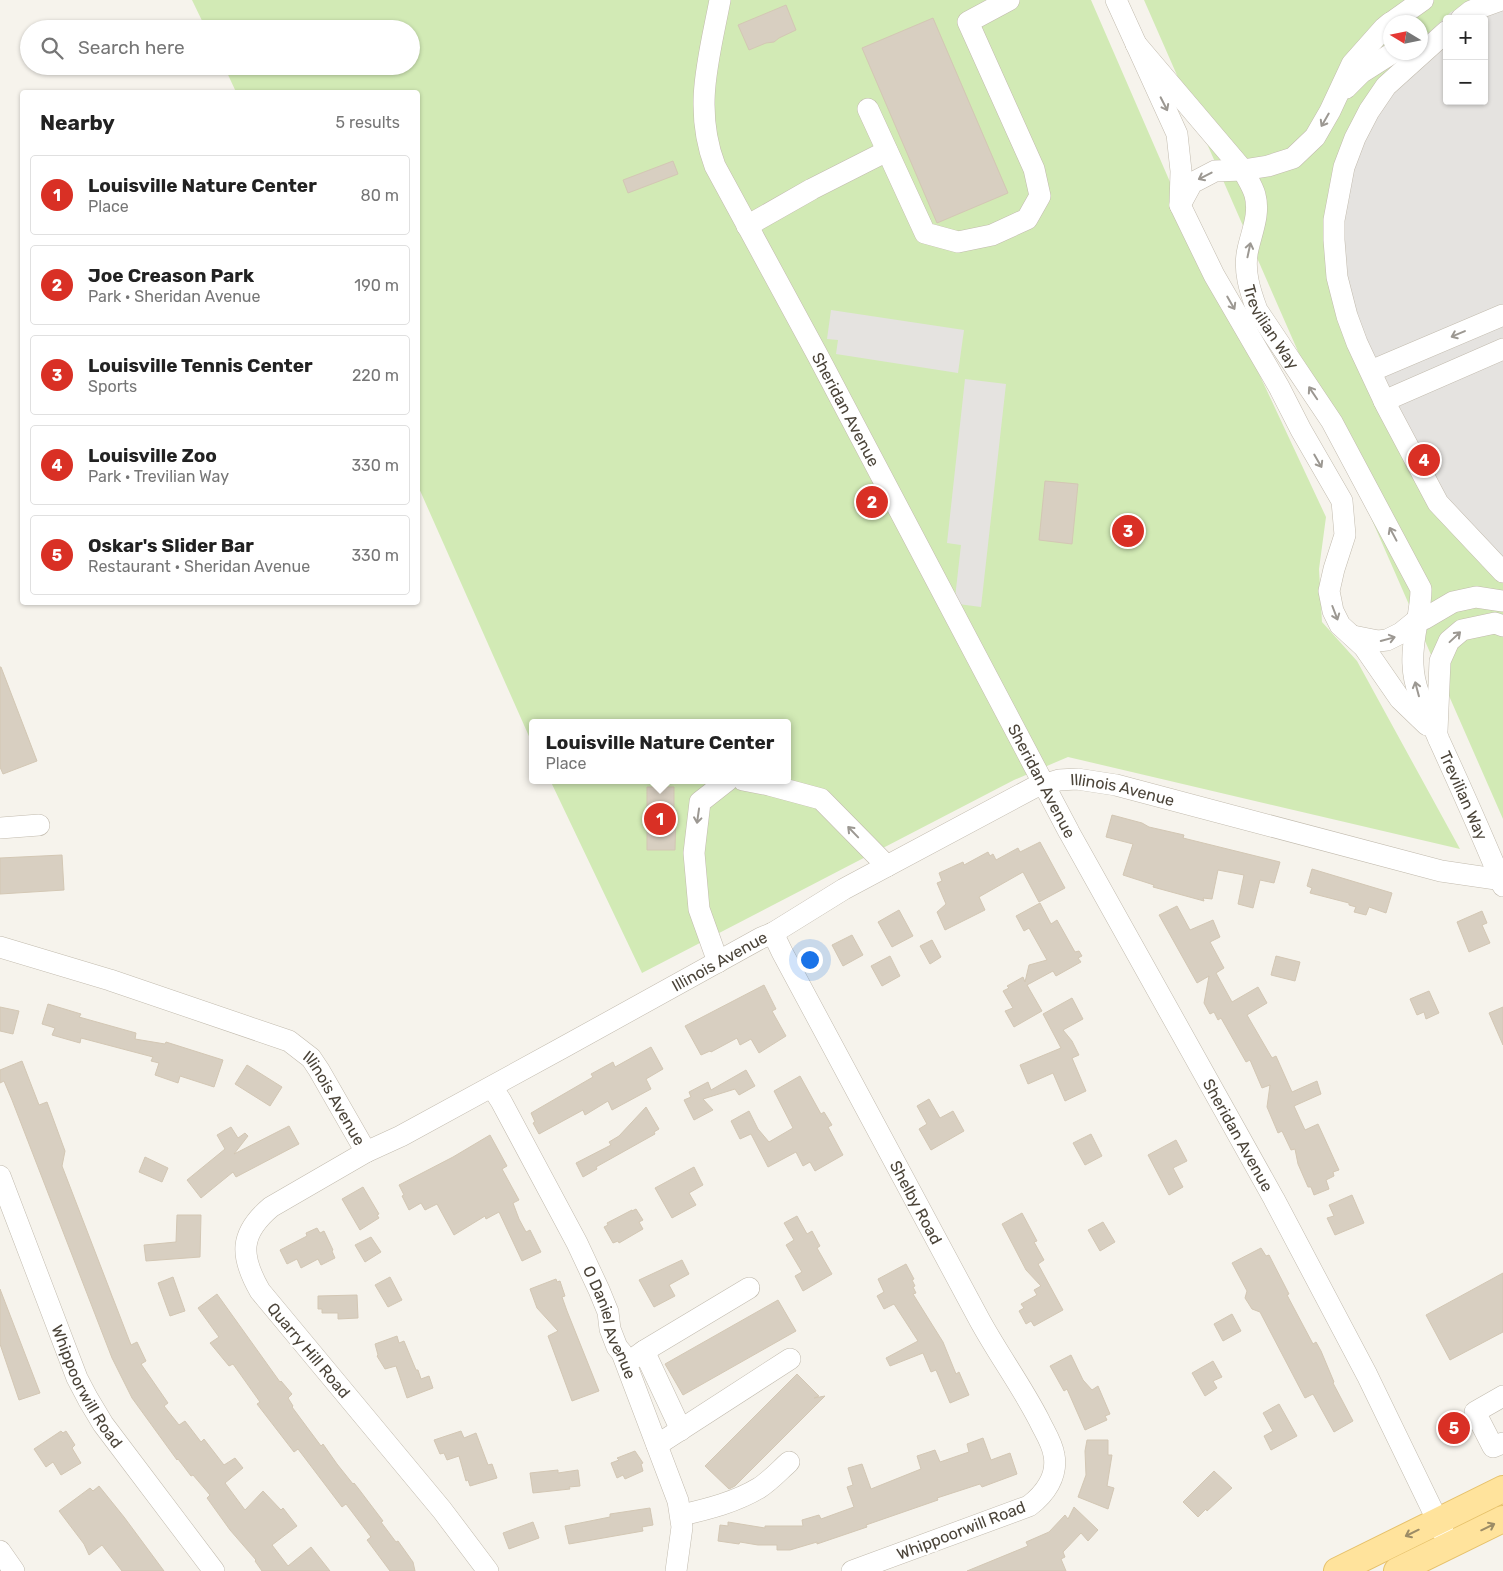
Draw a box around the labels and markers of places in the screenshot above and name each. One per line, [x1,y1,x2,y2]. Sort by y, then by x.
pin: 4 [1408,441,1440,479]
pin: 2 [856,483,888,521]
pin: 3 [1112,512,1144,550]
pin: 1 [644,800,676,838]
pin: 5 [1438,1409,1470,1447]

